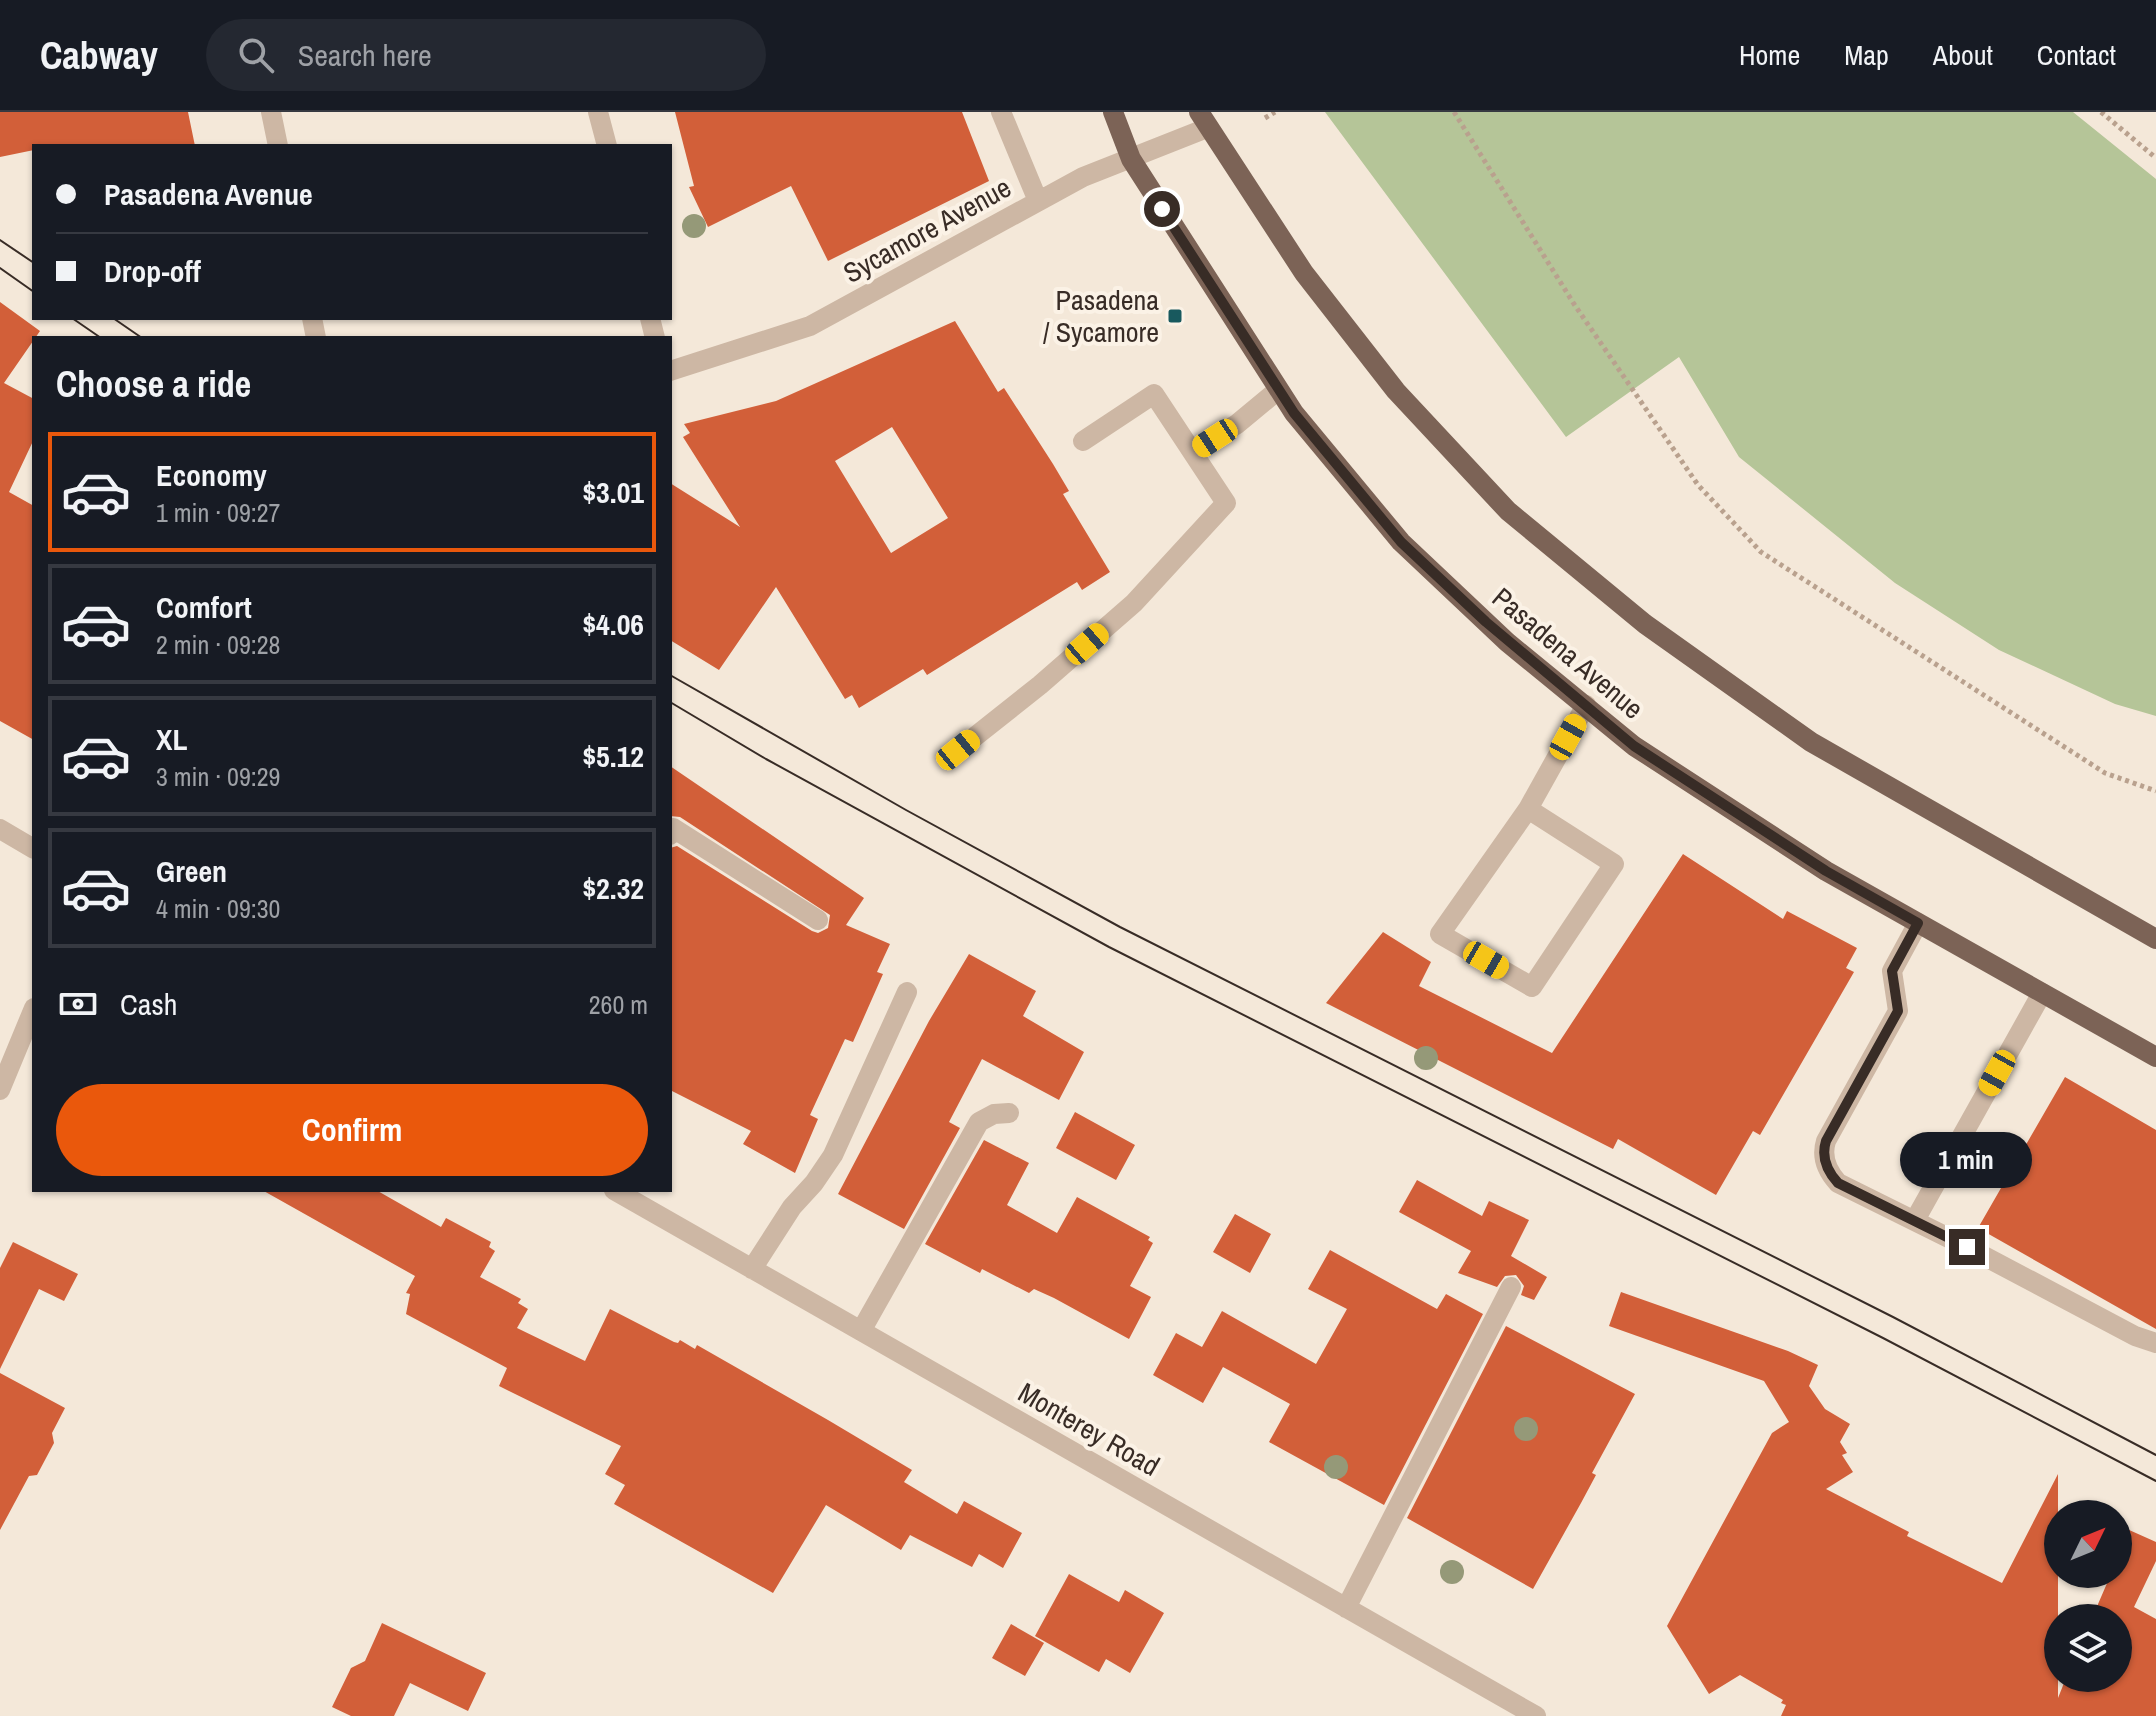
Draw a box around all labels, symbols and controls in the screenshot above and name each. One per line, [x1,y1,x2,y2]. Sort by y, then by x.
search box [206,19,766,91]
text: Cabway [40,30,158,81]
icon: search [234,33,278,77]
text: Search here [298,35,432,75]
text: Home [1739,36,1800,74]
text: Map [1844,36,1889,74]
text: About [1933,36,1993,74]
text: Contact [2037,36,2116,74]
street label: Sycamore Avenue [836,168,1018,292]
text: Pasadena Avenue [104,174,313,214]
route start [1144,191,1180,227]
text: Drop-off [104,251,201,291]
place label: Pasadena / Sycamore [1043,281,1159,351]
marker: Pasadena / Sycamore [1166,307,1184,325]
text: Choose a ride [56,360,251,408]
car [1188,415,1242,461]
text: Economy [156,455,267,495]
icon: car [60,456,132,528]
text: $3.01 [582,472,644,512]
text: 1 min · 09:27 [156,495,280,530]
street label: Pasadena Avenue [1485,579,1651,727]
text: Comfort [156,587,252,627]
icon: car [60,588,132,660]
text: $4.06 [582,604,644,644]
car [1061,619,1113,669]
text: 2 min · 09:28 [156,627,280,662]
car [1546,710,1590,764]
text: XL [156,719,187,759]
icon: car [60,720,132,792]
car [932,726,984,774]
text: $5.12 [582,736,644,776]
text: 3 min · 09:29 [156,759,280,794]
text: Green [156,851,227,891]
icon: car [60,852,132,924]
text: $2.32 [582,868,644,908]
text: 4 min · 09:30 [156,891,280,926]
car [1459,938,1513,982]
icon: cash [56,982,100,1026]
text: Cash [120,984,177,1024]
text: 260 m [589,987,648,1022]
car [1975,1046,2019,1100]
button: Confirm [56,1084,648,1176]
callout: 1 min [1901,1131,2033,1187]
text: 1 min [1938,1142,1994,1177]
route end [1949,1229,1985,1265]
street label: Monterey Road [1012,1373,1166,1485]
north arrow [2044,1500,2132,1588]
map controls [2044,1500,2132,1692]
button: layers [2044,1604,2132,1692]

